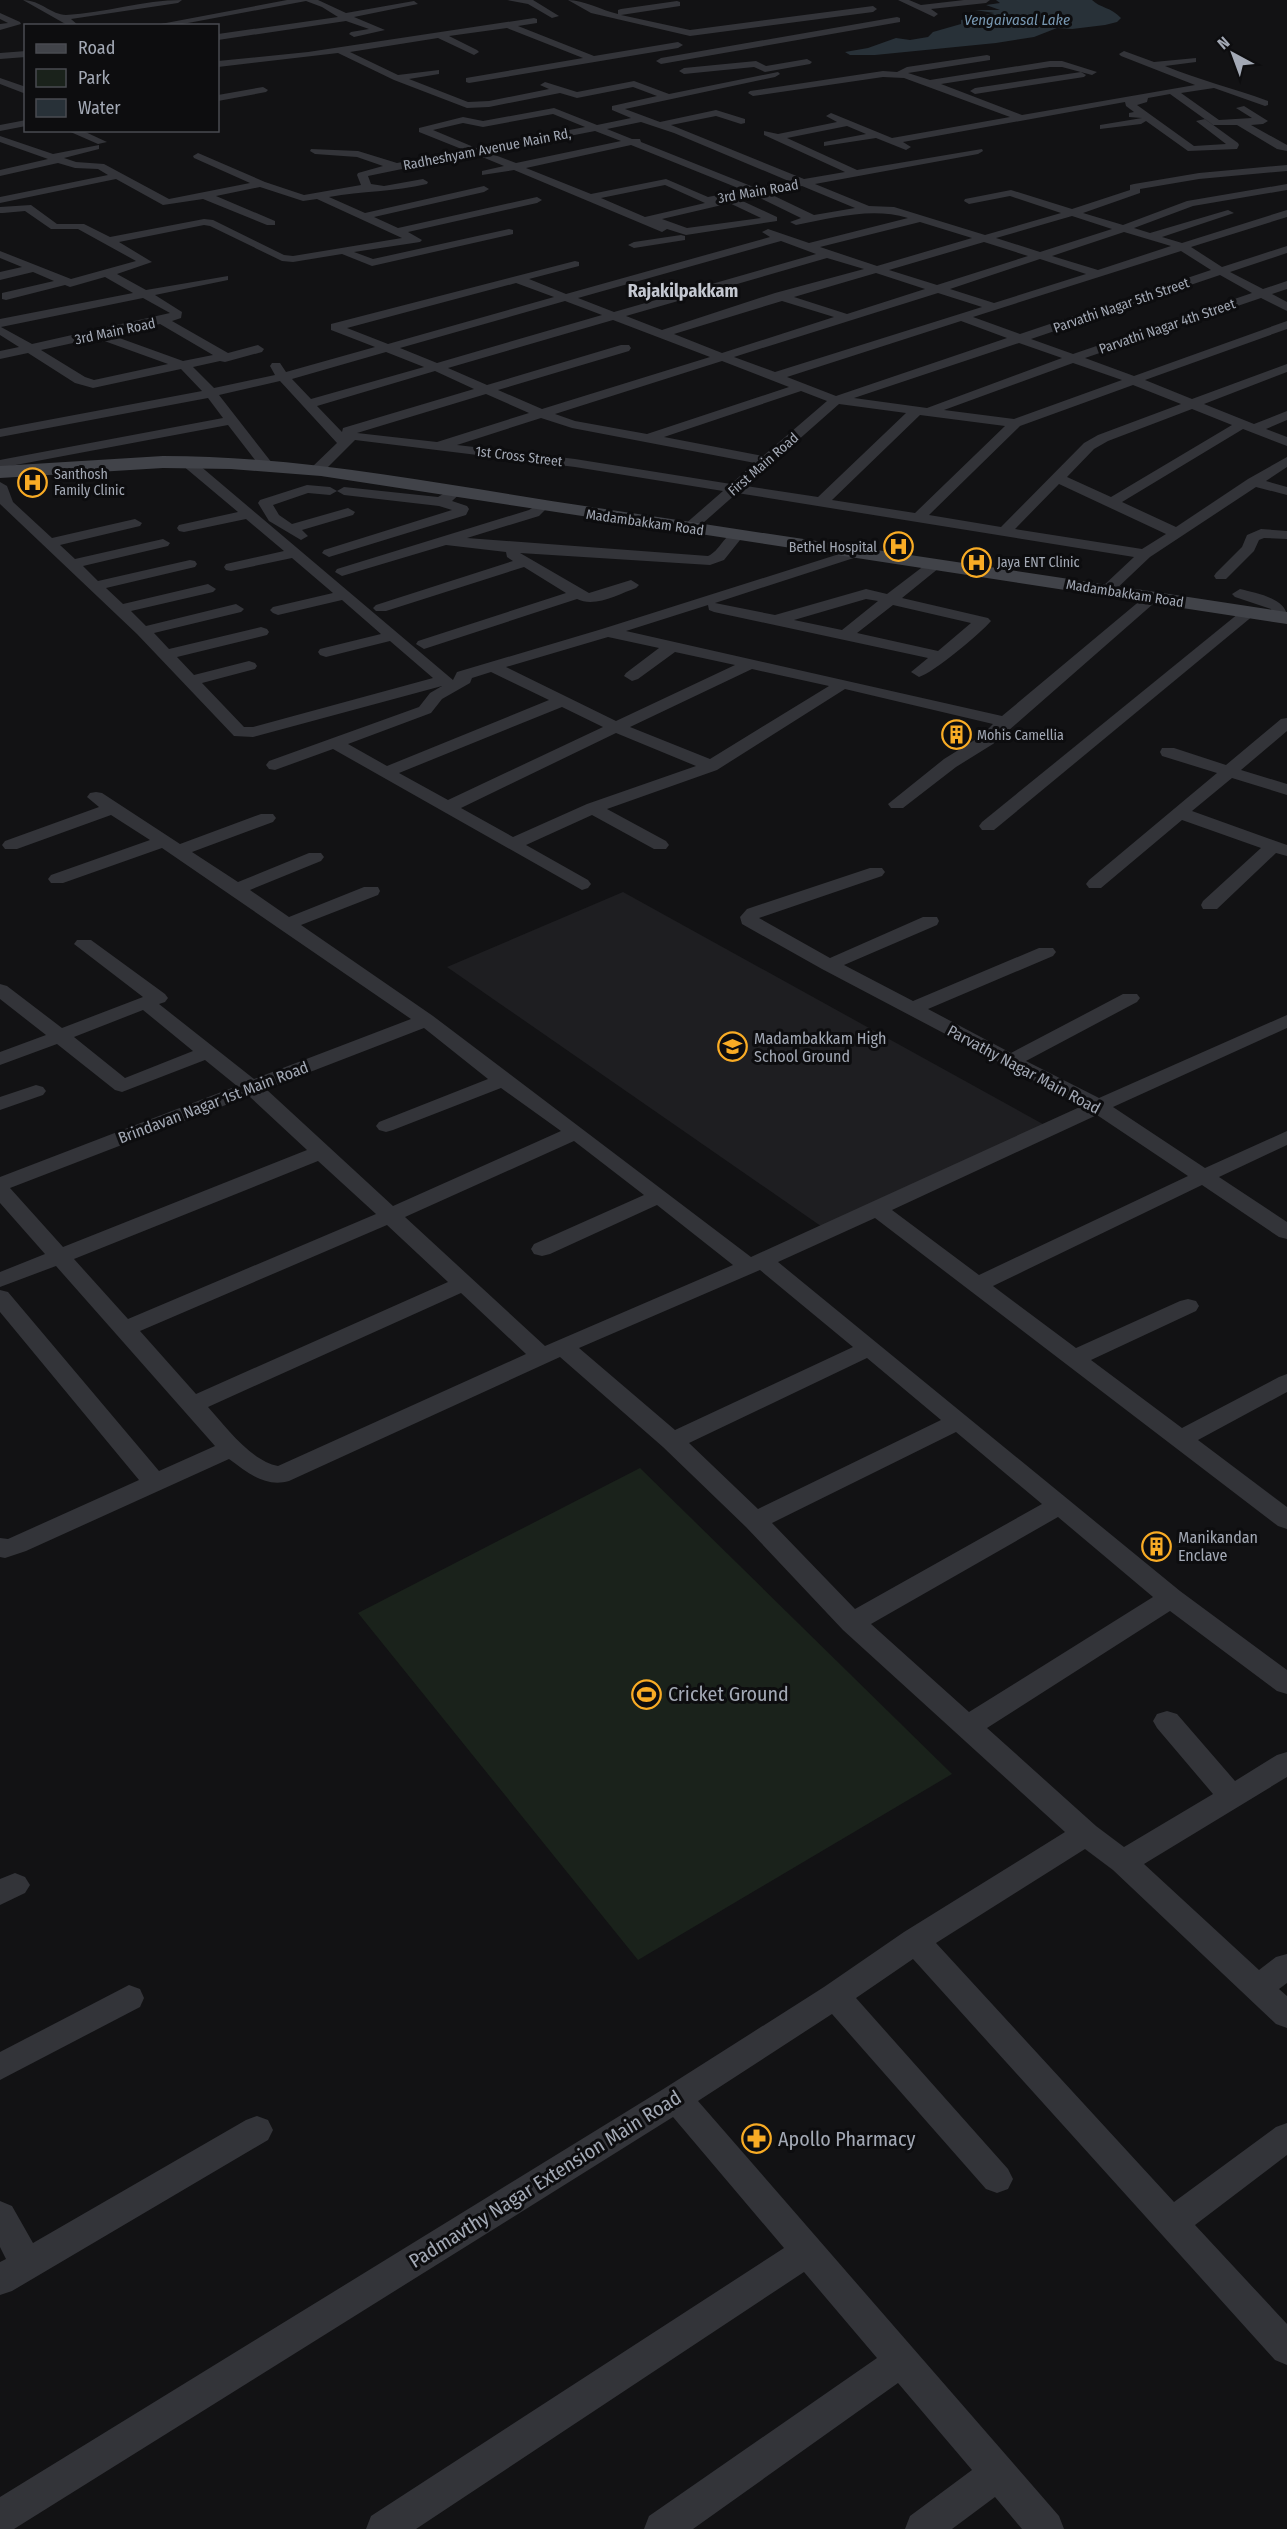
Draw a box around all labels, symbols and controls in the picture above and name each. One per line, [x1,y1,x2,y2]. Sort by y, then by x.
water label: Vengaivasal Lake [964,11,1070,29]
legend [24,24,219,132]
north arrow [1203,24,1263,84]
text: N [1214,33,1233,53]
text: Road [78,37,115,59]
text: Park [78,67,111,89]
text: Water [78,97,121,119]
street label: Radheshyam Avenue Main Rd, [402,125,573,174]
street label: 3rd Main Road [716,176,800,207]
street label: Parvathi Nagar 5th Street [1051,274,1192,337]
district label: Rajakilpakkam [628,280,738,302]
street label: Parvathi Nagar 4th Street [1097,295,1238,358]
street label: 3rd Main Road [73,315,157,348]
street label: First Main Road [725,429,802,500]
street label: 1st Cross Street [474,443,564,470]
hospital icon: Santhosh Family Clinic [17,466,49,498]
place label: Santhosh Family Clinic [54,466,125,499]
street label: Madambakkam Road [585,506,705,539]
hospital icon: Bethel Hospital [882,531,914,563]
place label: Bethel Hospital [789,539,877,556]
hospital icon: Jaya ENT Clinic [960,546,992,578]
place label: Jaya ENT Clinic [997,554,1080,571]
street label: Madambakkam Road [1065,576,1185,611]
building icon: Mohis Camellia [940,719,972,751]
place label: Mohis Camellia [977,727,1064,744]
street label: Parvathy Nagar Main Road [944,1021,1104,1118]
place label: Madambakkam High School Ground [754,1029,886,1066]
school or university icon: Madambakkam High School Ground [717,1031,749,1063]
street label: Brindavan Nagar 1st Main Road [115,1057,311,1148]
place label: Manikandan Enclave [1178,1528,1258,1565]
building icon: Manikandan Enclave [1141,1530,1173,1562]
sports icon: Cricket Ground [631,1678,663,1710]
place label: Cricket Ground [668,1682,789,1706]
street label: Padmavthy Nagar Extension Main Road [404,2085,686,2273]
pharmacy icon: Apollo Pharmacy [741,2123,773,2155]
place label: Apollo Pharmacy [778,2127,915,2151]

